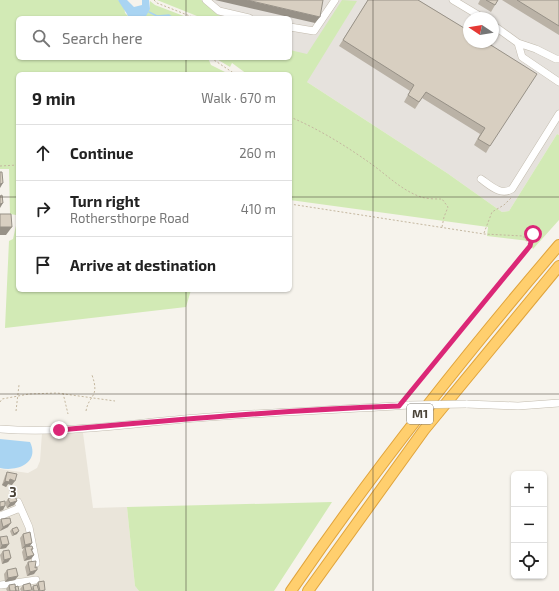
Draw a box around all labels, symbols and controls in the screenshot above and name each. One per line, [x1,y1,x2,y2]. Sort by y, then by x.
north arrow [463,12,499,48]
search box [16,16,292,60]
icon: search [30,27,52,49]
text: Search here [62,29,143,47]
text: 9 min [32,88,76,108]
text: Walk · 670 m [201,90,276,106]
icon: ahead [32,142,54,164]
text: Continue [70,144,133,162]
text: 260 m [239,145,276,161]
text: Turn right [70,192,140,210]
icon: right [32,198,54,220]
text: 410 m [241,201,276,217]
text: Rothersthorpe Road [70,210,189,226]
route start [524,225,542,243]
icon: arrive [32,254,54,276]
text: Arrive at destination [70,256,216,274]
road number: M1 [407,404,433,424]
route end [50,421,68,439]
map controls [511,471,547,579]
button: + [511,471,547,507]
text: 3 [9,484,17,500]
button: − [511,507,547,543]
button: locate [511,543,547,579]

